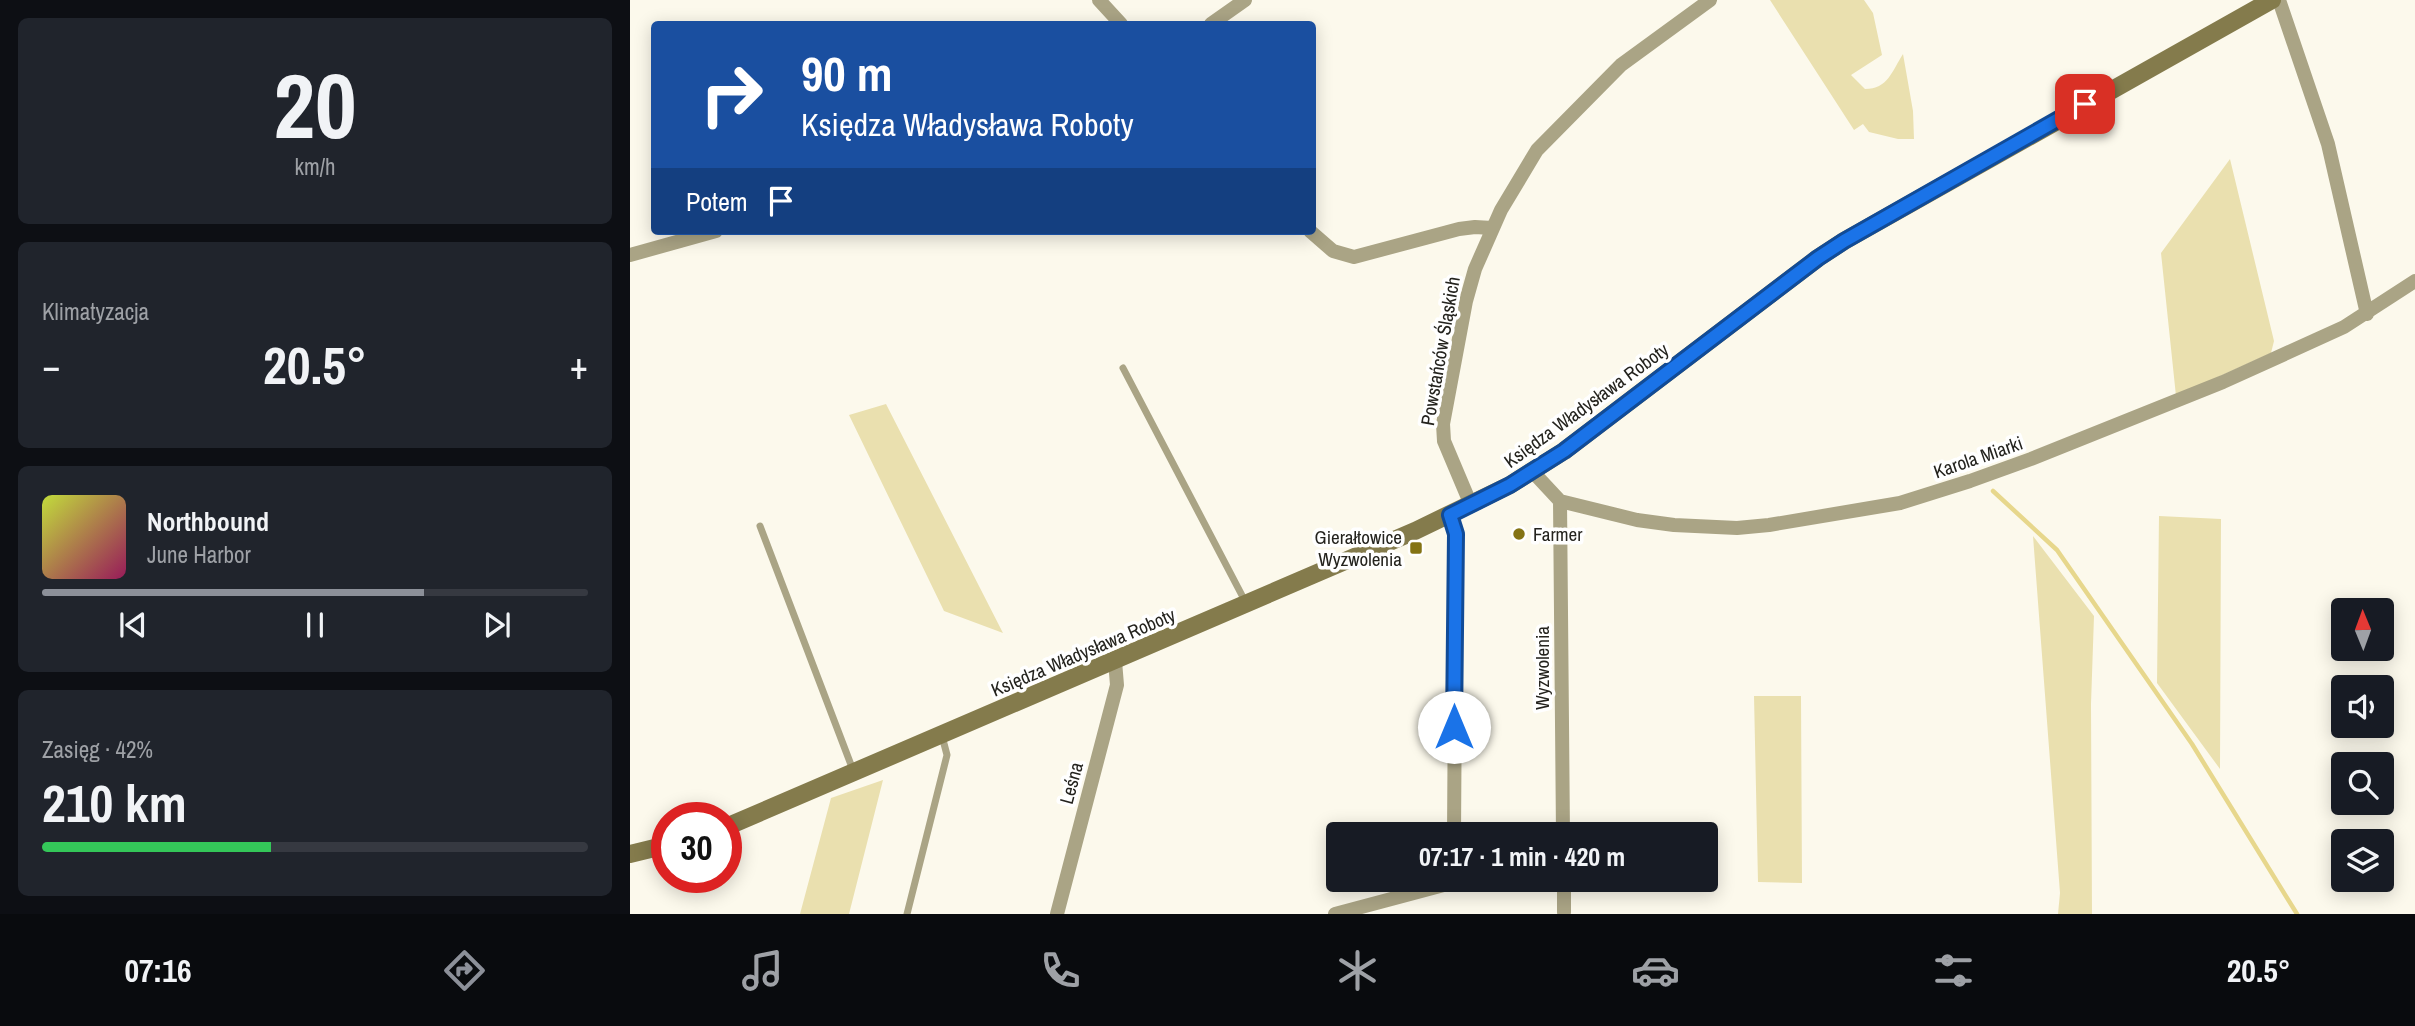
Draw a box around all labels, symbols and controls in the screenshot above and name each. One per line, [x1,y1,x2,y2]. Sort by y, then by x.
text: 90 m [801,40,893,106]
text: 20 [274,44,357,166]
icon: right [686,49,777,140]
pin [2055,74,2115,134]
icon: arrive [2066,85,2104,123]
text: Księdza Władysława Roboty [801,103,1134,146]
text: km/h [295,151,335,182]
icon: arrive [762,182,800,220]
text: Potem [686,184,748,219]
street label: Powstańców Śląskich [1414,275,1466,427]
text: Klimatyzacja [42,296,149,327]
text: 20.5° [263,330,367,400]
street label: Księdza Władysława Roboty [1498,336,1674,474]
text: − [42,340,60,391]
text: + [570,340,588,391]
street label: Karola Miarki [1930,430,2026,484]
text: Northbound [147,504,269,539]
place label: Farmer [1533,521,1583,547]
place label: Gierałtowice Wyzwolenia [1315,524,1402,572]
marker: Farmer [1511,526,1527,542]
text: June Harbor [147,539,251,570]
marker: Gierałtowice Wyzwolenia [1408,540,1424,556]
north arrow [2331,598,2394,662]
map controls [2331,598,2394,892]
street label: Księdza Władysława Roboty [987,601,1179,703]
icon: previous [114,606,152,644]
icon: pause [296,606,334,644]
icon: next [478,606,516,644]
street label: Wyzwolenia [1529,626,1555,710]
button: sound [2331,675,2394,738]
position arrow [1417,690,1491,764]
text: Zasięg · 42% [42,734,153,765]
button: search [2331,752,2394,815]
street label: Leśna [1053,759,1089,807]
text: 210 km [42,768,187,838]
speed limit sign: 30 [651,802,742,893]
button: layers [2331,829,2394,892]
text: 07:17 · 1 min · 420 m [1419,839,1625,874]
icon: directions [440,946,489,995]
icon: music [738,946,787,995]
icon: phone [1036,946,1085,995]
icon: climate [1333,946,1382,995]
icon: car [1631,946,1680,995]
icon: filters [1929,946,1978,995]
text: 07:16 [124,949,191,992]
text: 20.5° [2227,949,2291,992]

